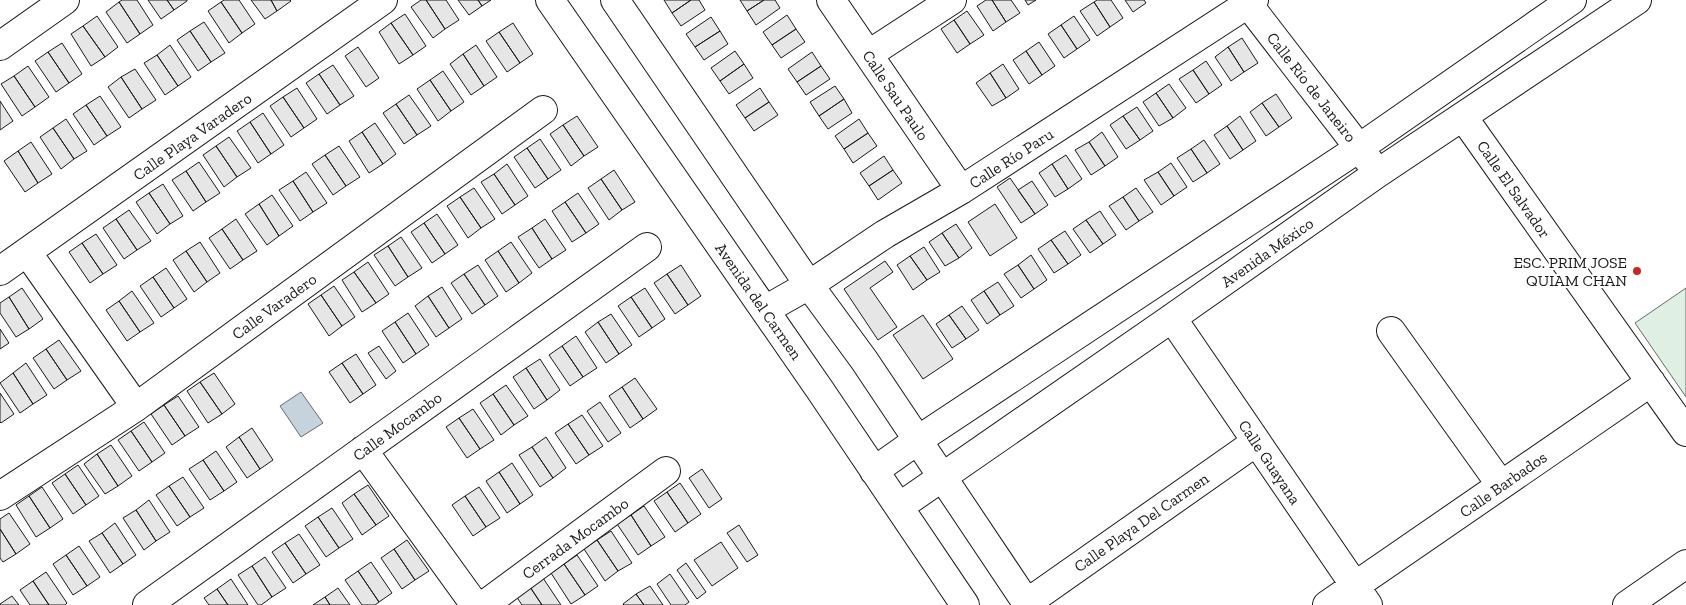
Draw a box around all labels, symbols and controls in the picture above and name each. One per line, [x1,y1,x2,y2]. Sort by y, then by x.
street label: Calle Río de Janeiro [1263,29,1360,146]
street label: Calle Sau Paulo [858,47,933,144]
street label: Calle Playa Varadero [129,88,255,184]
street label: Calle Río Paru [966,124,1057,193]
street label: Calle El Salvador [1473,137,1554,242]
street label: Avenida México [1218,214,1317,291]
street label: Avenida del Carmen [711,239,807,364]
place label: ESC. PRIM JOSE QUIAM CHAN [1513,253,1627,290]
marker: ESC. PRIM JOSE QUIAM CHAN [1631,265,1643,277]
street label: Calle Varadero [228,269,320,343]
street label: Calle Mocambo [349,388,446,465]
street label: Calle Guayana [1234,416,1305,508]
street label: Calle Barbados [1456,447,1551,521]
street label: Calle Playa Del Carmen [1070,468,1213,576]
street label: Cerrada Mocambo [518,493,632,583]

